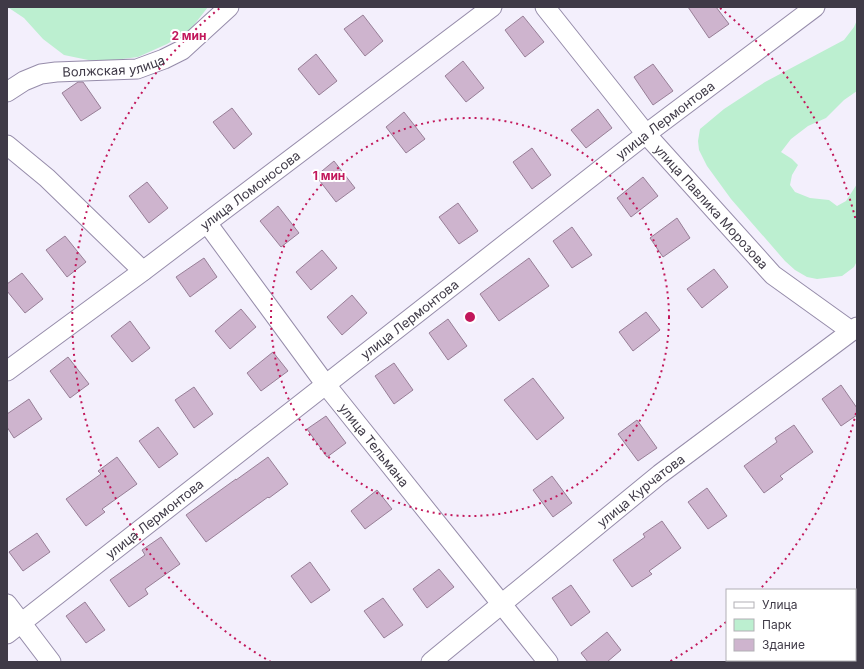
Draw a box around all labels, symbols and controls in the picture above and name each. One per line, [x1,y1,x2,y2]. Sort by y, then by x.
text: 2 мин [171,28,207,43]
street label: Волжская улица [62,51,167,80]
street label: улица Лермонтова [613,77,718,163]
street label: улица Павлика Морозова [651,141,772,272]
street label: улица Ломоносова [197,147,303,233]
text: 1 мин [313,168,345,183]
street label: улица Лермонтова [357,276,462,362]
centre of rings [463,310,477,324]
street label: улица Тельмана [336,400,413,490]
street label: улица Курчатова [594,451,688,530]
street label: улица Лермонтова [102,476,206,562]
legend [726,589,856,661]
text: Улица [762,597,797,612]
text: Парк [762,617,792,632]
text: Здание [762,637,805,652]

